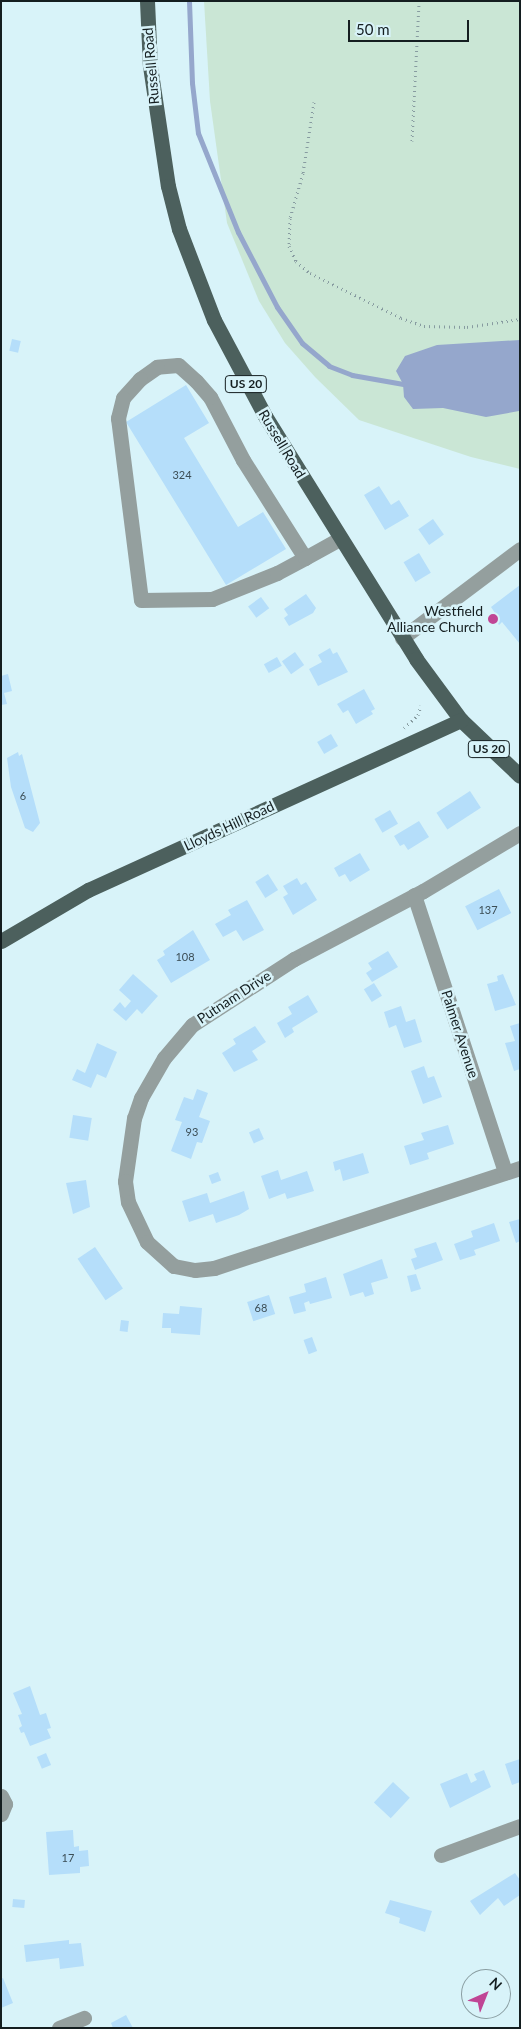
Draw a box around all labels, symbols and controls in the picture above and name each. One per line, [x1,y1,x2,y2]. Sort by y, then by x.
scale bar [351,10,472,42]
text: 50 m [356,20,390,38]
street label: Russell Road [139,27,163,105]
road number: US 20 [225,374,267,394]
street label: Russell Road [255,407,309,481]
house number: 324 [172,468,192,482]
place label: Westfield Alliance Church [387,603,483,636]
marker: Westfield Alliance Church [487,613,499,625]
road number: US 20 [468,740,510,759]
house number: 6 [20,789,26,803]
street label: Lloyds Hill Road [181,798,277,854]
house number: 137 [478,903,498,917]
house number: 108 [175,950,195,964]
street label: Putnam Drive [194,967,274,1027]
street label: Palmer Avenue [438,987,482,1081]
house number: 93 [186,1125,198,1139]
house number: 68 [255,1301,267,1315]
house number: 17 [62,1851,74,1865]
north arrow [461,1969,511,2019]
text: N [486,1974,506,1993]

